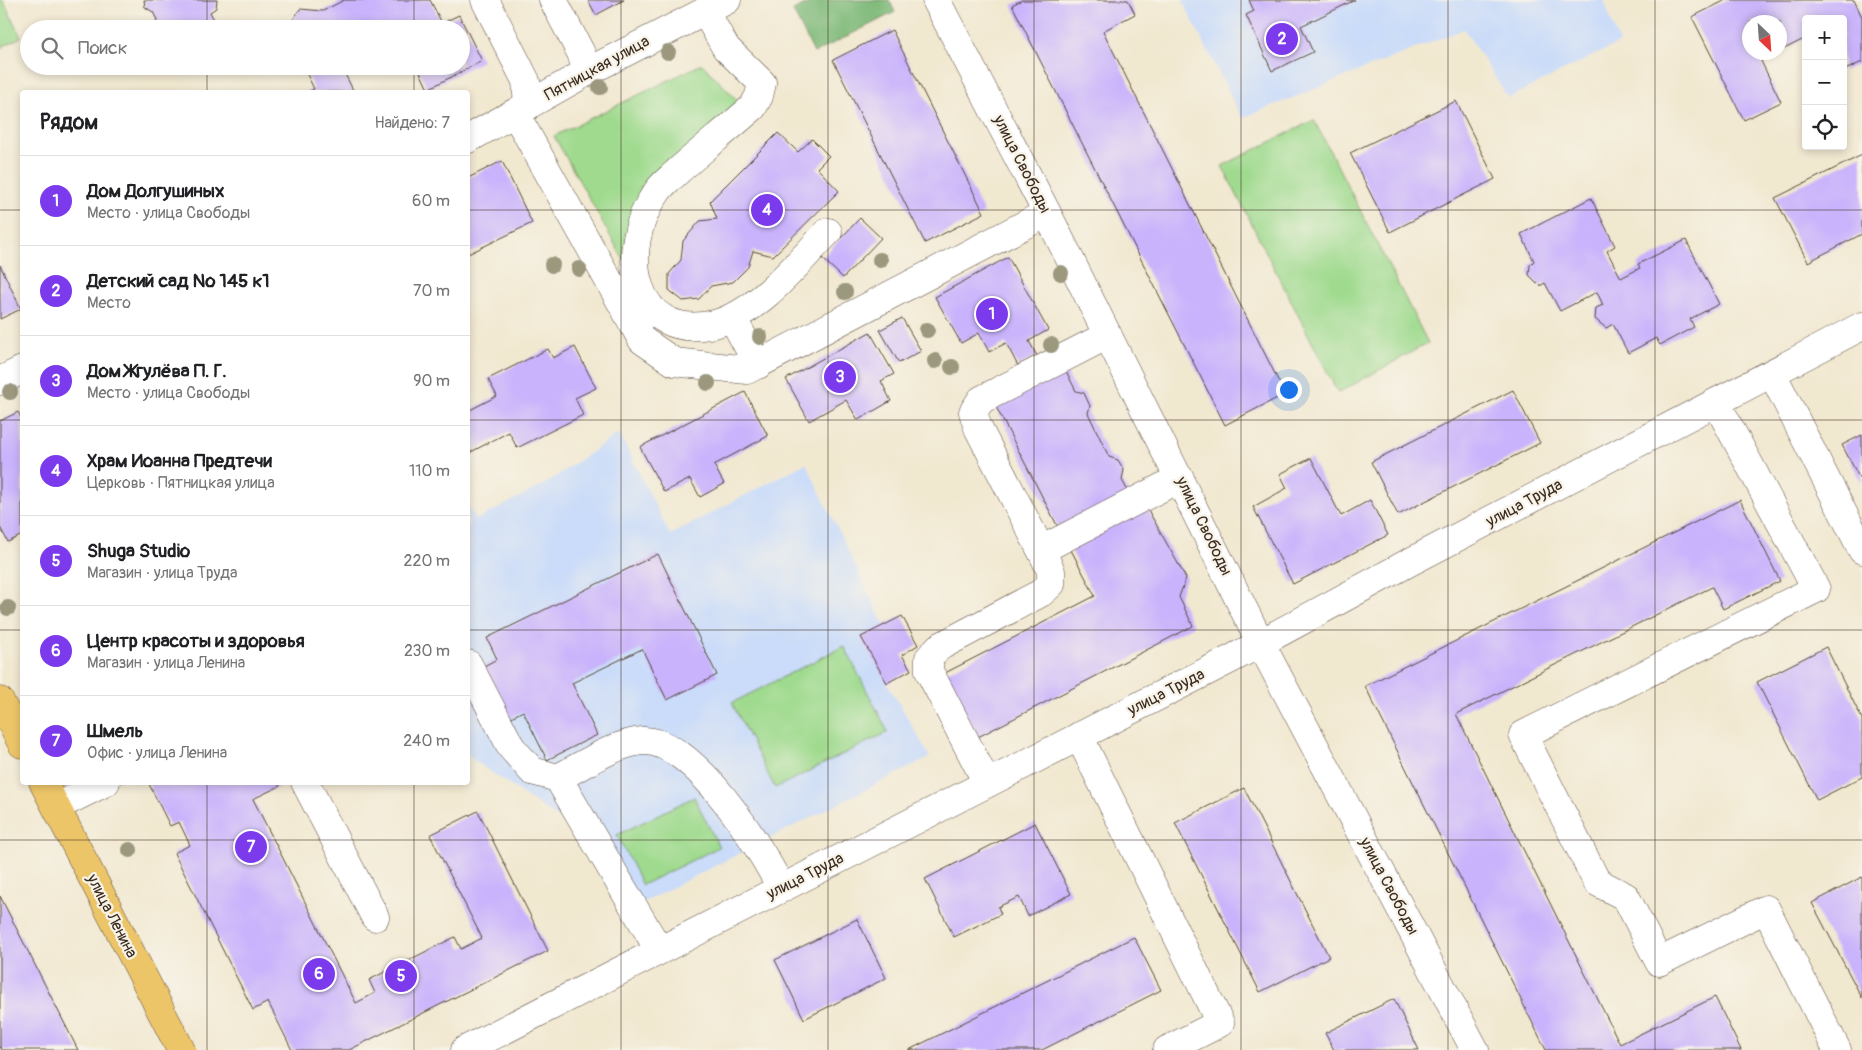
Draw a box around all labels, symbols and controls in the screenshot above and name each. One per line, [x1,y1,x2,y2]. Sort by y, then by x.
north arrow [1742,15,1787,60]
map controls [1802,15,1847,150]
button: + [1802,15,1847,60]
search box [20,20,470,75]
pin: 2 [1266,20,1298,58]
street label: Пятницкая улица [541,31,653,105]
icon: search [38,34,66,62]
text: Поиск [78,36,128,60]
button: − [1802,60,1847,105]
button: locate [1802,105,1847,150]
text: Рядом [40,109,98,136]
street label: улица Свободы [988,111,1055,216]
text: Найдено: 7 [374,113,450,133]
text: Дом Долгушиных [87,179,225,203]
text: 1 [53,191,59,211]
text: 60 m [412,191,450,211]
pin: 4 [751,191,783,229]
text: Место · улица Свободы [87,203,250,223]
text: Детский сад № 145 к1 [87,269,270,293]
text: 2 [52,281,60,301]
text: 70 m [413,281,450,301]
text: Место [87,293,131,313]
pin: 1 [976,295,1008,333]
pin: 3 [824,358,856,396]
text: Дом Жгулёва П. Г. [87,359,227,383]
text: 3 [52,371,60,391]
text: 90 m [413,371,450,391]
your location [1276,377,1302,403]
text: Место · улица Свободы [87,383,250,403]
text: Храм Иоанна Предтечи [87,449,272,473]
text: 4 [51,461,61,481]
text: 110 m [409,461,450,481]
street label: улица Свободы [1171,472,1237,579]
text: Церковь · Пятницкая улица [87,473,275,493]
street label: улица Труда [1482,475,1566,532]
text: Shuga Studio [87,539,190,563]
text: 5 [52,551,60,571]
text: 220 m [404,551,450,571]
text: Магазин · улица Труда [87,563,237,583]
text: Центр красоты и здоровья [87,629,305,653]
text: 6 [51,641,61,661]
text: 230 m [404,641,450,661]
text: Магазин · улица Ленина [87,653,245,673]
street label: улица Труда [1123,664,1208,720]
text: Шмель [87,719,143,743]
text: 7 [52,731,60,751]
text: 240 m [403,731,450,751]
text: Офис · улица Ленина [87,743,227,763]
pin: 7 [235,828,267,866]
street label: улица Свободы [1355,833,1423,938]
street label: улица Труда [762,848,847,904]
street label: улица Ленина [82,870,142,961]
pin: 6 [303,955,335,993]
pin: 5 [385,957,417,995]

